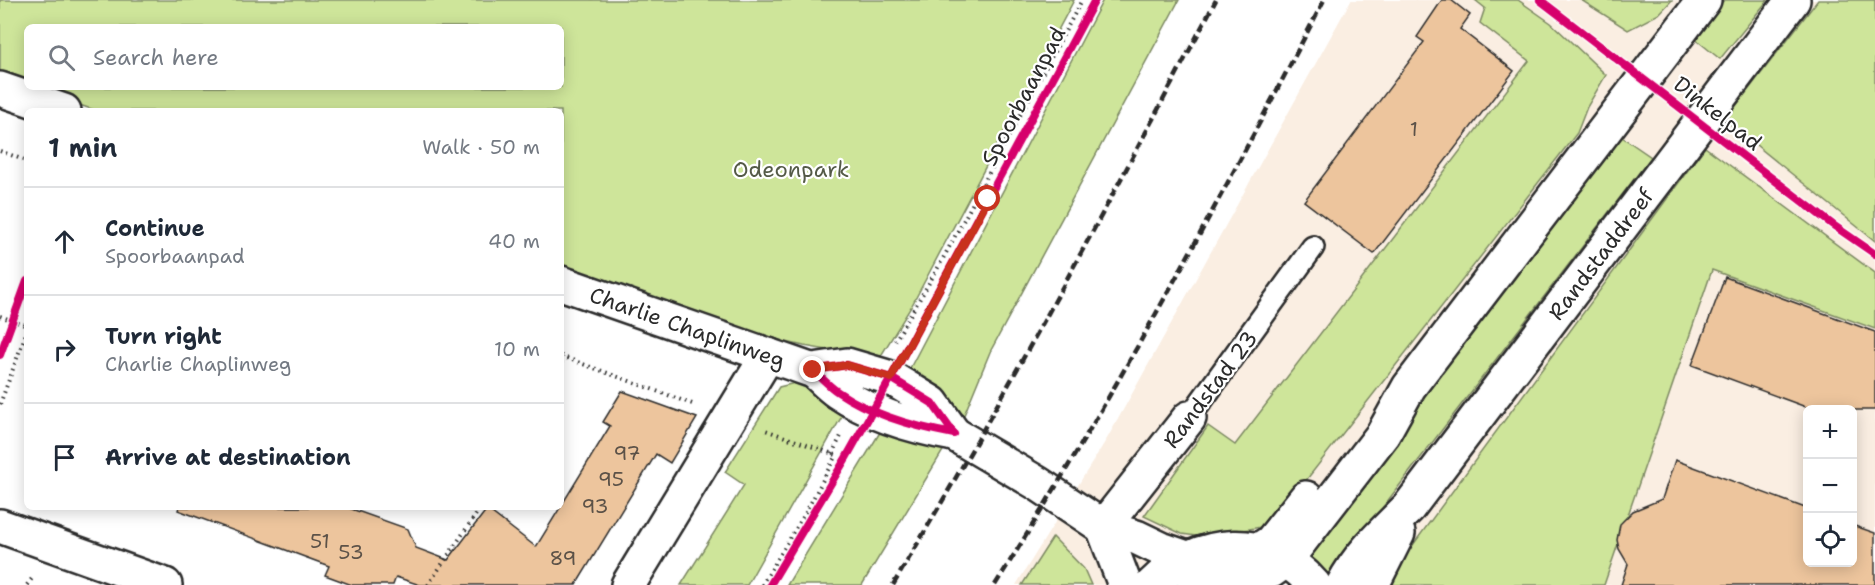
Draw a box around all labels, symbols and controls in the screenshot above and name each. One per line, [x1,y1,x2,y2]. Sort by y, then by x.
street label: Spoorbaanpad [975,22,1072,171]
search box [24,24,564,90]
icon: search [45,41,78,74]
text: Search here [93,43,219,72]
street label: Dinkelpad [1668,70,1768,157]
house number: 1 [1410,116,1418,142]
text: 1 min [48,130,117,165]
text: Walk · 50 m [422,134,540,160]
park label: Odeonpark [733,155,849,184]
street label: Randstaddreef [1542,182,1661,326]
route start [974,185,1000,211]
text: Continue [105,214,205,243]
icon: ahead [48,225,81,258]
text: 40 m [488,228,540,254]
text: Spoorbaanpad [105,243,245,269]
street label: Charlie Chaplinweg [586,280,789,375]
text: Turn right [105,322,222,351]
street label: Randstad 23 [1157,325,1264,454]
icon: right [48,333,81,366]
text: 10 m [494,336,540,362]
text: Charlie Chaplinweg [105,351,291,377]
route end [799,356,825,382]
map controls [1803,405,1857,567]
button: + [1803,405,1857,459]
house number: 97 [614,440,640,466]
icon: arrive [48,441,81,474]
text: Arrive at destination [105,443,351,472]
button: − [1803,459,1857,513]
house number: 95 [598,466,624,492]
house number: 93 [581,493,609,519]
button: locate [1803,513,1857,567]
house number: 51 [310,528,330,554]
house number: 53 [338,539,364,565]
house number: 89 [550,545,577,571]

